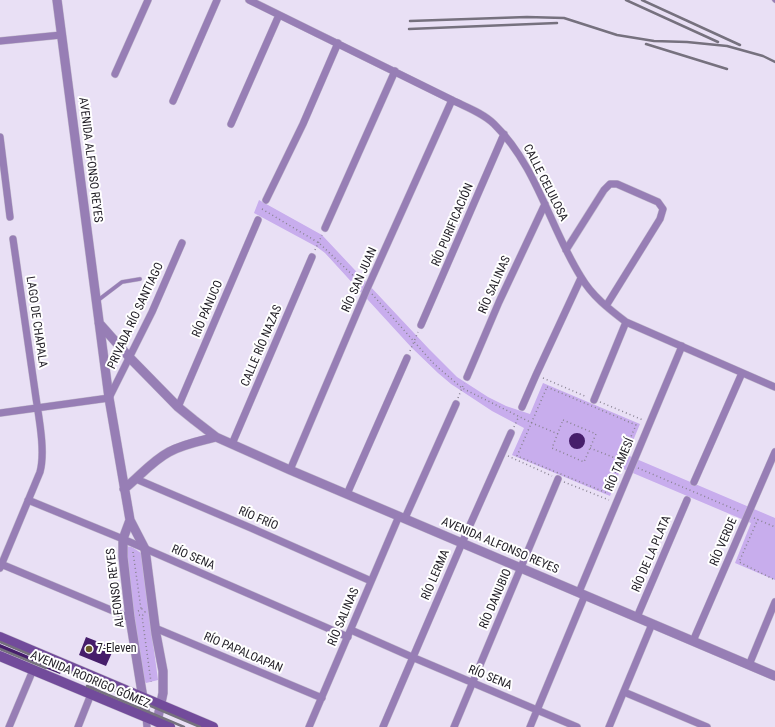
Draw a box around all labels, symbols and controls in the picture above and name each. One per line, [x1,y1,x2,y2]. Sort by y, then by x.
street label: AVENIDA ALFONSO REYES [75,97,105,223]
street label: CALLE CELULOSA [519,142,571,224]
street label: RÍO PURIFICACIÓN [429,181,477,269]
street label: RÍO SAN JUAN [339,245,381,315]
street label: RÍO SALINAS [476,254,514,316]
street label: PRIVADA RÍO SANTIAGO [105,260,167,372]
street label: LAGO DE CHAPALA [22,275,50,369]
street label: RÍO PÁNUCO [190,278,226,340]
street label: CALLE RÍO NAZAS [238,303,286,389]
street label: RÍO TAMESÍ [602,436,638,494]
street label: RÍO FRÍO [236,504,280,534]
street label: RÍO DE LA PLATA [629,514,675,594]
street label: AVENIDA ALFONSO REYES [439,515,561,577]
street label: RÍO VERDE [707,516,741,568]
street label: RÍO SENA [169,542,217,574]
street label: ALFONSO REYES [104,547,128,629]
street label: RÍO LERMA [419,548,453,602]
street label: RÍO DANUBIO [477,567,515,631]
street label: RÍO SALINAS [325,586,363,648]
street label: RÍO PAPALOAPAN [201,630,285,676]
place label: 7-Eleven [97,642,137,656]
marker: 7-Eleven [84,644,94,654]
street label: AVENIDA RODRIGO GÓMEZ [28,648,152,712]
street label: RÍO SENA [466,663,514,693]

